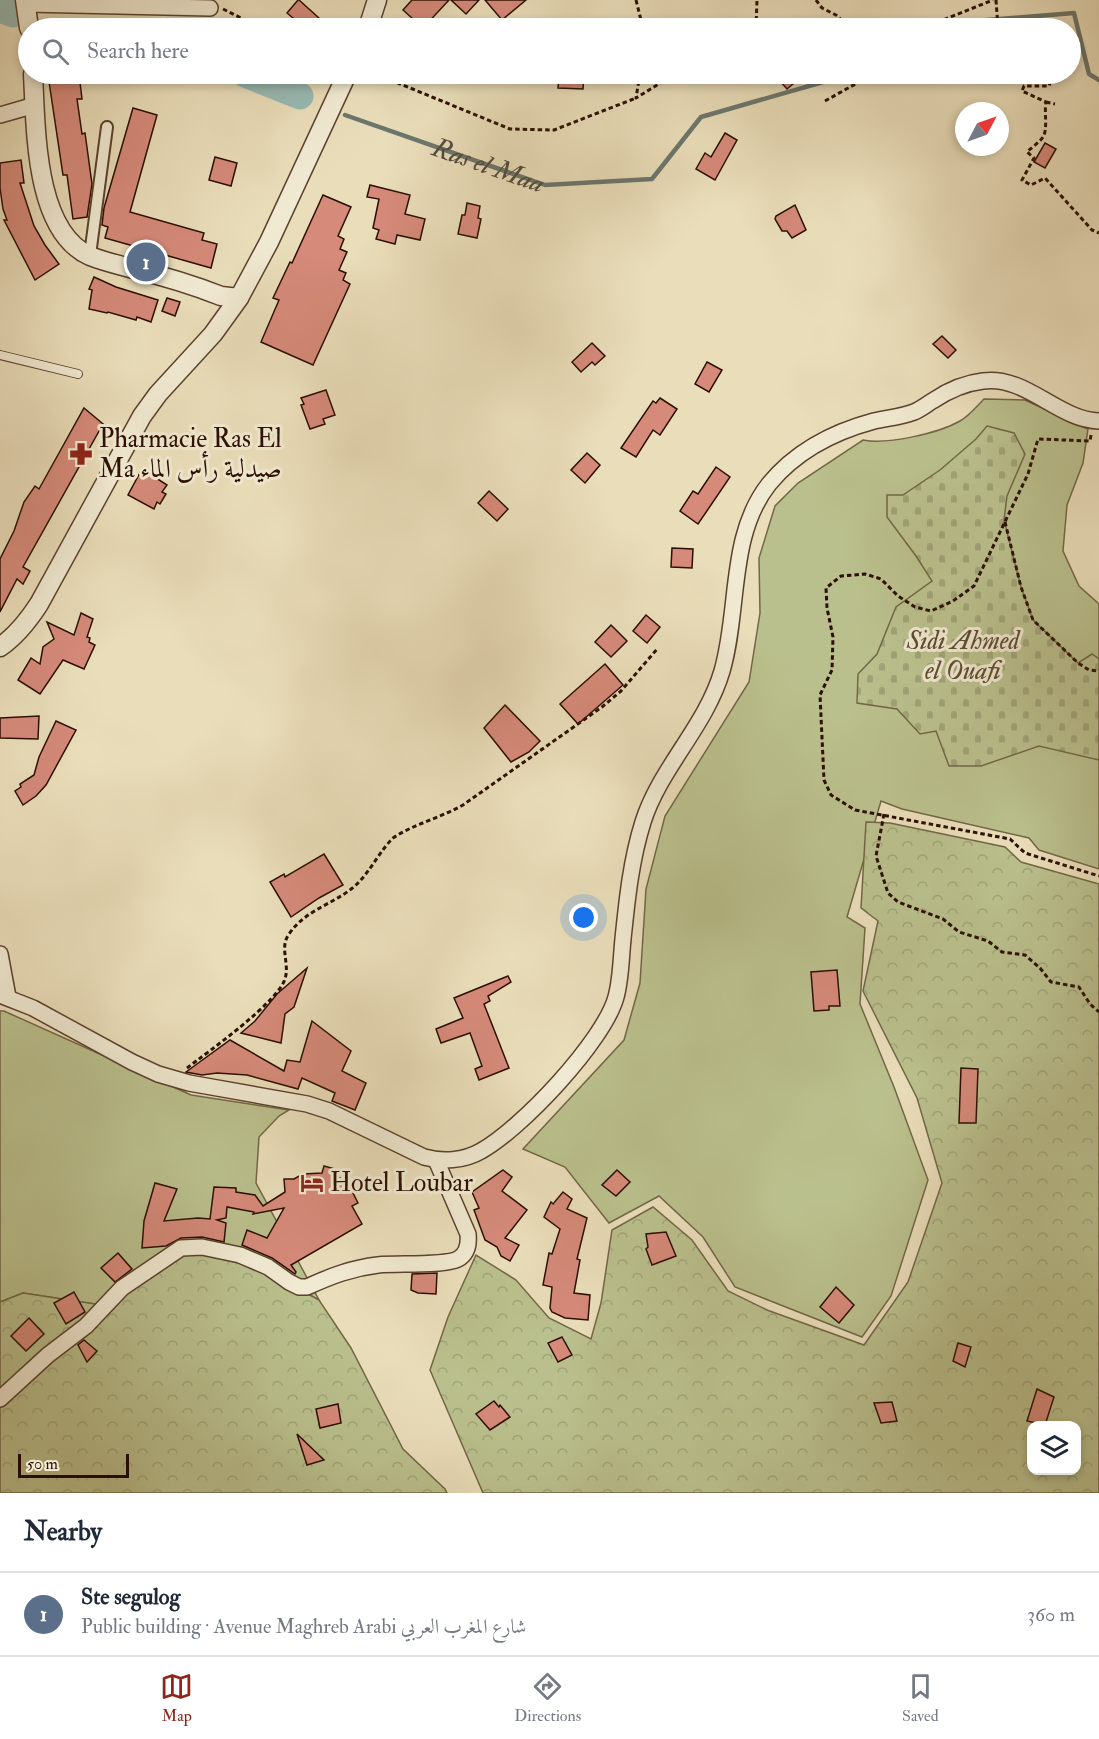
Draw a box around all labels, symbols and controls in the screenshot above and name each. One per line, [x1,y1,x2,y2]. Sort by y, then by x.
search box [18,18,1081,84]
icon: search [39,35,72,68]
text: Search here [87,37,189,65]
north arrow [955,102,1009,156]
water label: Ras el Maa [427,130,549,200]
pin: 1 [126,240,166,284]
place label: Pharmacie Ras El Ma صيدلية رأس الماء [99,423,282,485]
pharmacy icon: Pharmacie Ras El Ma صيدلية رأس الماء [68,441,94,467]
park label: Sidi Ahmed el Ouafi [906,625,1021,687]
your location [569,903,598,932]
place label: Hotel Loubar [330,1167,473,1199]
hotel icon: Hotel Loubar [299,1170,325,1196]
map controls [1027,1421,1081,1475]
button: layers [1027,1421,1081,1475]
scale bar [18,1451,129,1478]
text: 50 m [27,1454,58,1474]
text: Nearby [24,1516,102,1548]
text: Ste segulog [81,1583,180,1611]
text: 1 [40,1602,47,1627]
text: 360 m [1027,1602,1075,1627]
text: Public building · Avenue Maghreb Arabi شارع المغرب العربي [81,1614,526,1639]
tab: Map [160,1670,193,1726]
tab: Directions [514,1670,581,1726]
tab: Saved [902,1670,939,1726]

